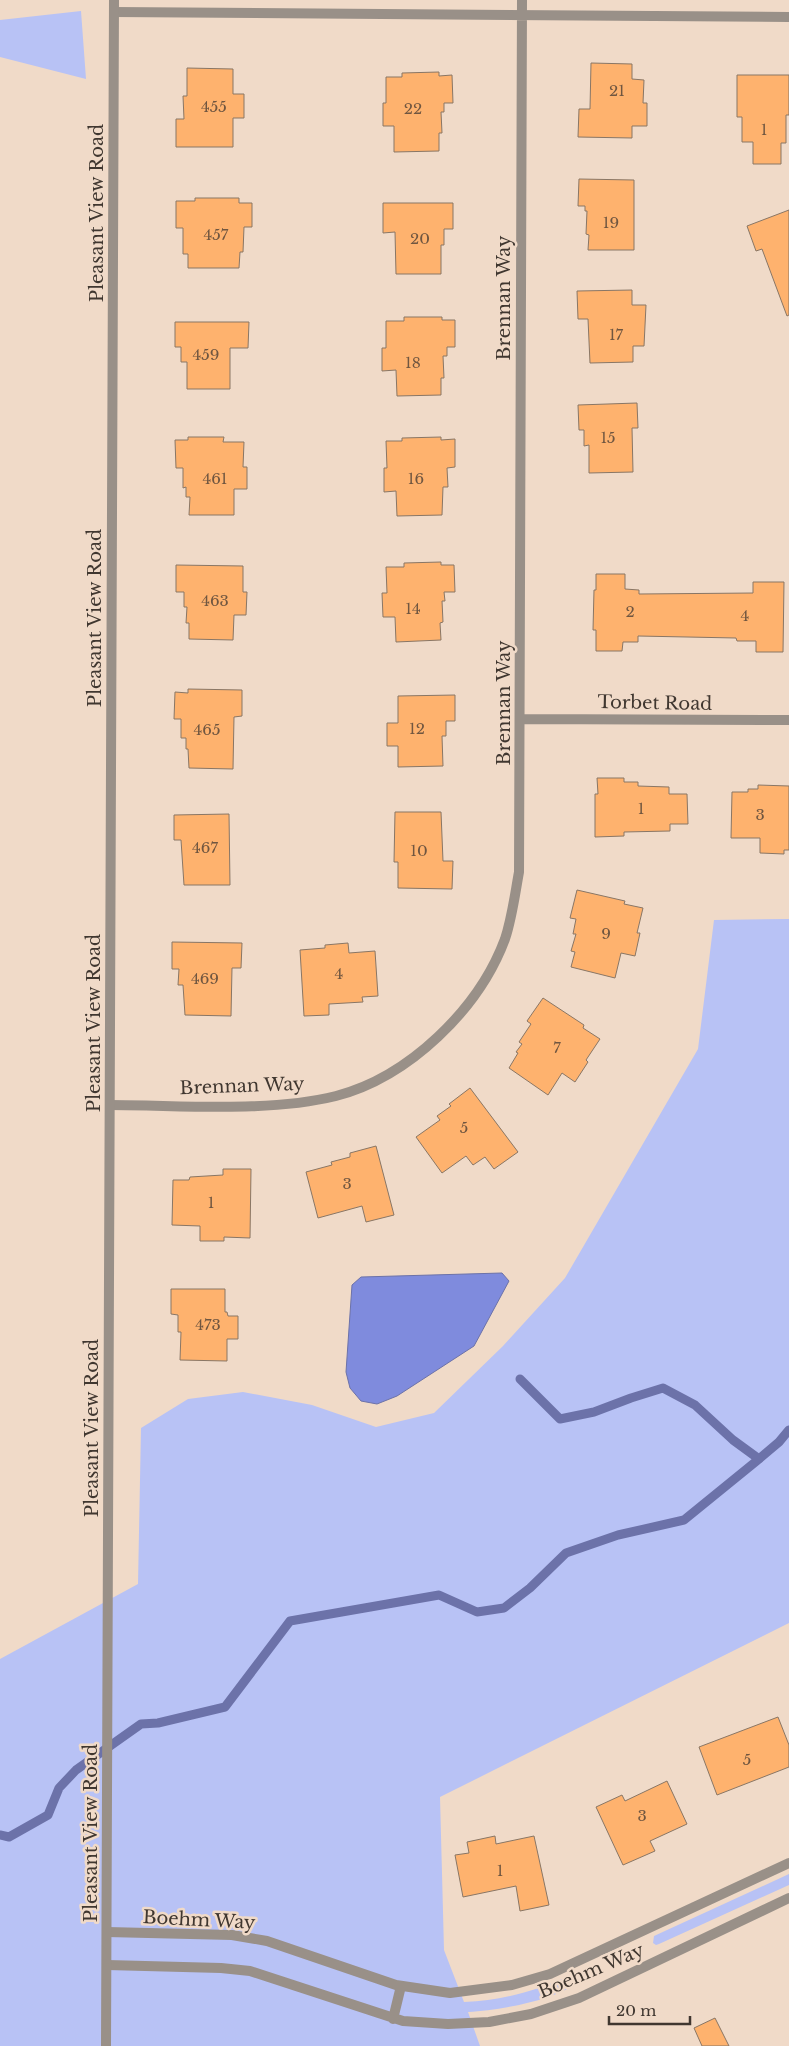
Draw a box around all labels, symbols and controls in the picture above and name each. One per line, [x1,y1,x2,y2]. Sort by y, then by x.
house number: 21 [609,81,625,100]
house number: 455 [201,97,227,116]
house number: 22 [404,99,422,118]
house number: 1 [761,120,767,139]
street label: Pleasant View Road [86,124,108,302]
house number: 19 [603,213,619,232]
house number: 457 [204,225,229,244]
house number: 20 [410,229,430,248]
street label: Brennan Way [493,235,515,360]
house number: 17 [609,325,624,344]
house number: 459 [193,345,219,364]
house number: 18 [405,353,421,372]
house number: 15 [600,428,616,447]
house number: 461 [202,469,228,488]
house number: 16 [408,469,424,488]
street label: Pleasant View Road [84,529,106,707]
house number: 463 [201,591,229,610]
house number: 14 [405,599,421,618]
house number: 2 [625,602,635,621]
house number: 4 [741,606,749,625]
street label: Brennan Way [493,640,515,765]
street label: Torbet Road [597,691,713,715]
house number: 12 [409,719,425,738]
house number: 465 [194,720,220,739]
house number: 1 [638,799,644,818]
house number: 3 [755,805,765,824]
house number: 467 [192,838,218,857]
house number: 10 [410,841,428,860]
house number: 9 [601,924,611,943]
street label: Pleasant View Road [83,934,105,1112]
house number: 4 [335,964,343,983]
house number: 469 [191,969,219,988]
house number: 7 [553,1038,561,1057]
street label: Brennan Way [179,1073,305,1099]
house number: 5 [460,1118,468,1137]
house number: 3 [342,1174,352,1193]
house number: 1 [208,1193,214,1212]
house number: 473 [195,1315,221,1334]
street label: Pleasant View Road [81,1339,103,1517]
street label: Pleasant View Road [80,1744,102,1922]
house number: 5 [743,1750,751,1769]
house number: 3 [637,1806,647,1825]
house number: 1 [497,1861,503,1880]
street label: Boehm Way [142,1906,256,1934]
street label: Boehm Way [535,1939,648,2003]
scale bar [609,1994,690,2026]
text: 20 m [616,2001,656,2020]

